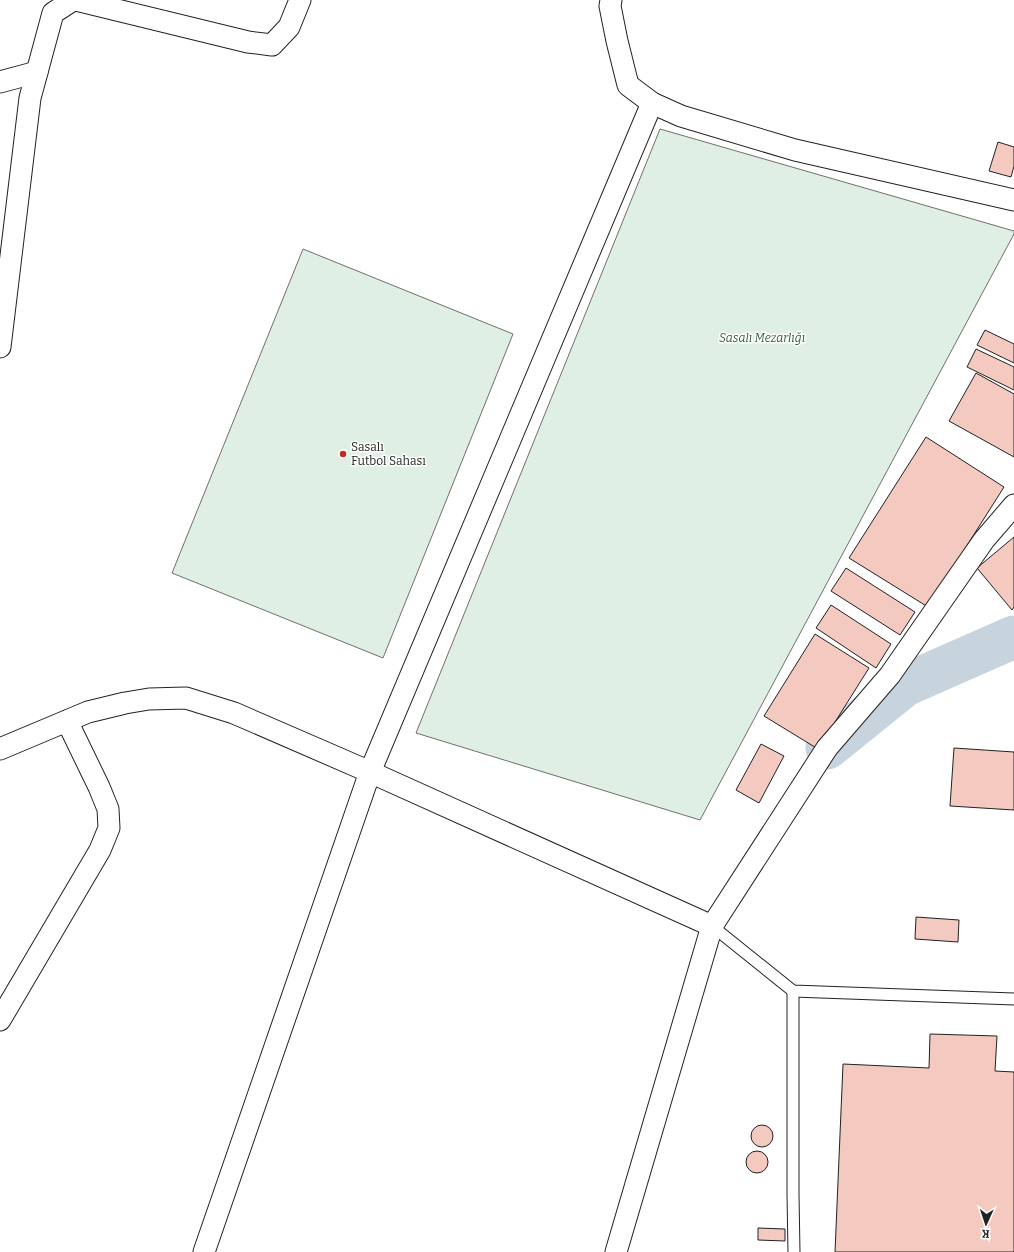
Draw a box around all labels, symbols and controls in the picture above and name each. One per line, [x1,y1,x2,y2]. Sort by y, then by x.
park label: Sasalı Mezarlığı [719,331,805,345]
place label: Sasalı Futbol Sahası [351,440,426,468]
marker: Sasalı Futbol Sahası [338,449,348,459]
north arrow [966,1204,1006,1244]
text: K [981,1227,990,1240]

